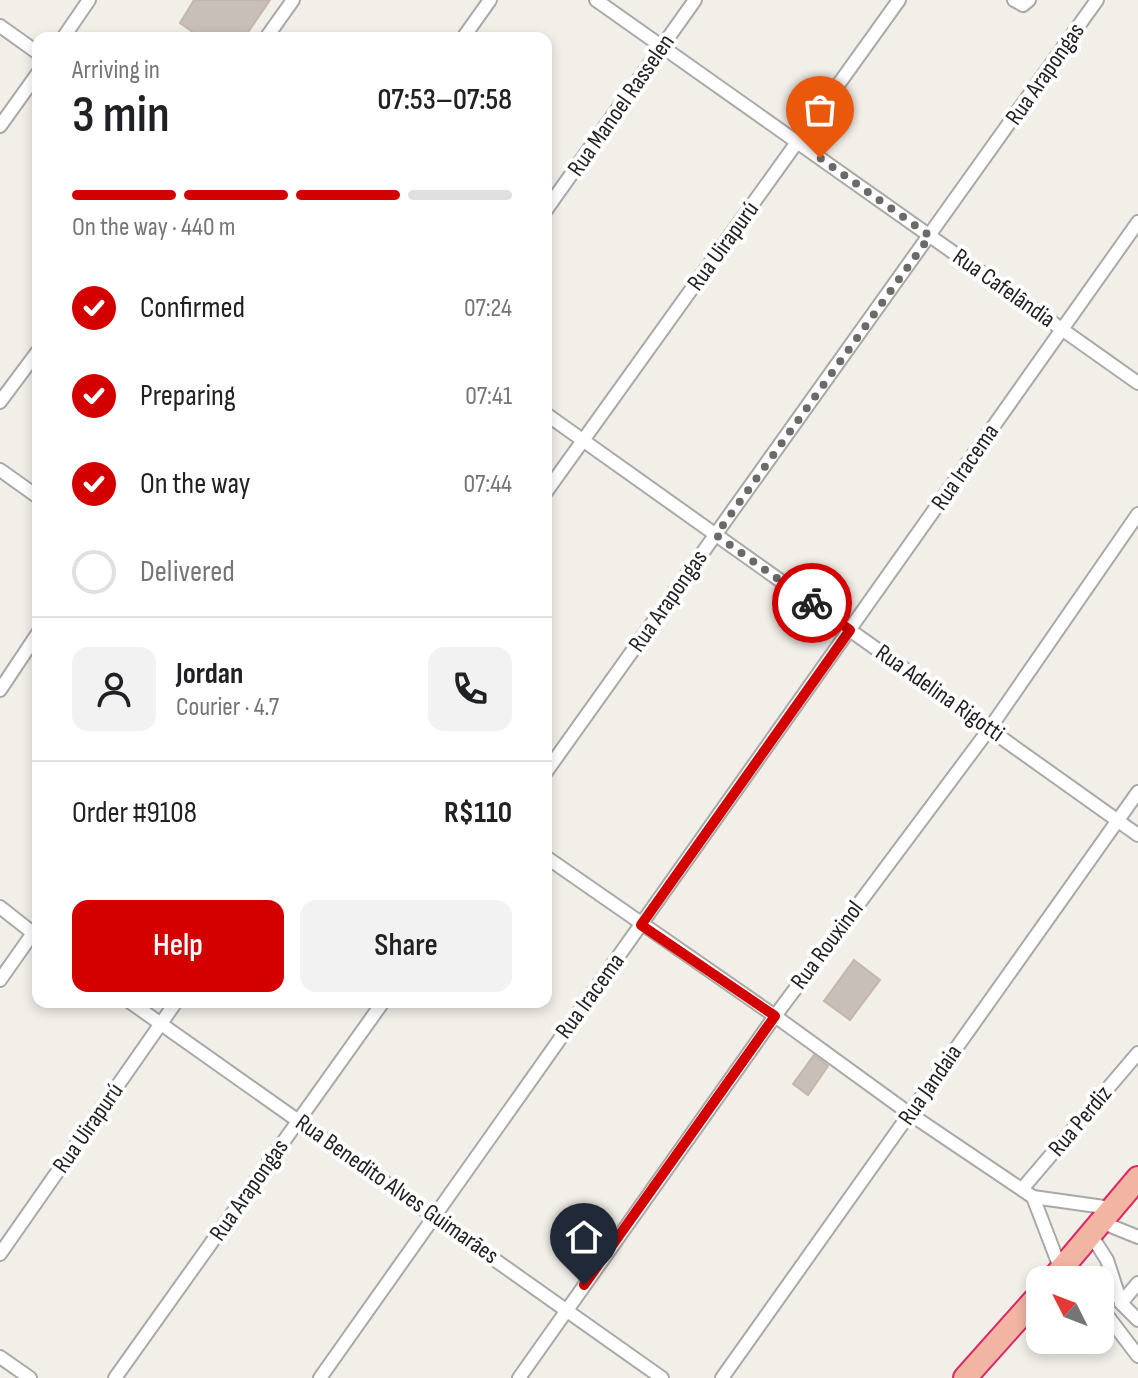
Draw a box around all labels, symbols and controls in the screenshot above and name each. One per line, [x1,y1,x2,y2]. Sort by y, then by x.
street label: Rua Arapongas [999,17,1091,131]
street label: Rua Manoel Rasselen [561,28,681,182]
text: Arriving in [72,55,160,86]
pin [786,76,854,158]
text: 07:53–07:58 [377,82,512,118]
text: 3 min [72,84,170,147]
icon: bag [798,88,842,132]
street label: Rua Uirapurú [681,196,765,296]
text: On the way · 440 m [72,212,235,243]
street label: Rua Cafelândia [947,242,1061,334]
icon: check [72,286,116,330]
text: Confirmed [140,290,245,326]
text: 07:24 [464,293,512,324]
icon: check [72,374,116,418]
text: Preparing [140,378,236,414]
text: 07:41 [465,381,512,412]
street label: Rua Iracema [925,418,1005,516]
icon: check [72,462,116,506]
text: On the way [140,466,250,502]
text: 07:44 [463,469,512,500]
street label: Rua Arapongas [622,544,714,658]
text: Delivered [140,554,235,590]
courier [772,563,852,643]
icon: bike [790,581,834,625]
street label: Rua Adelina Rigotti [870,638,1010,748]
button: person [72,647,156,731]
button: phone [428,647,512,731]
text: Jordan [176,656,243,692]
text: Courier · 4.7 [176,692,279,723]
text: Order #9108 [72,795,197,831]
text: R$110 [444,795,512,831]
street label: Rua Rouxinol [784,895,870,995]
button: Help [72,900,284,992]
button: Share [300,900,512,992]
street label: Rua Iracema [549,948,631,1044]
street label: Rua Jandaia [892,1039,968,1131]
street label: Rua Uirapurú [47,1077,129,1179]
street label: Rua Perdiz [1042,1079,1118,1162]
street label: Rua Benedito Alves Guimarães [290,1108,504,1270]
street label: Rua Arapongas [203,1133,295,1247]
pin [550,1203,618,1285]
icon: home [562,1215,606,1259]
north arrow [1026,1266,1114,1354]
map controls [1026,1266,1114,1354]

